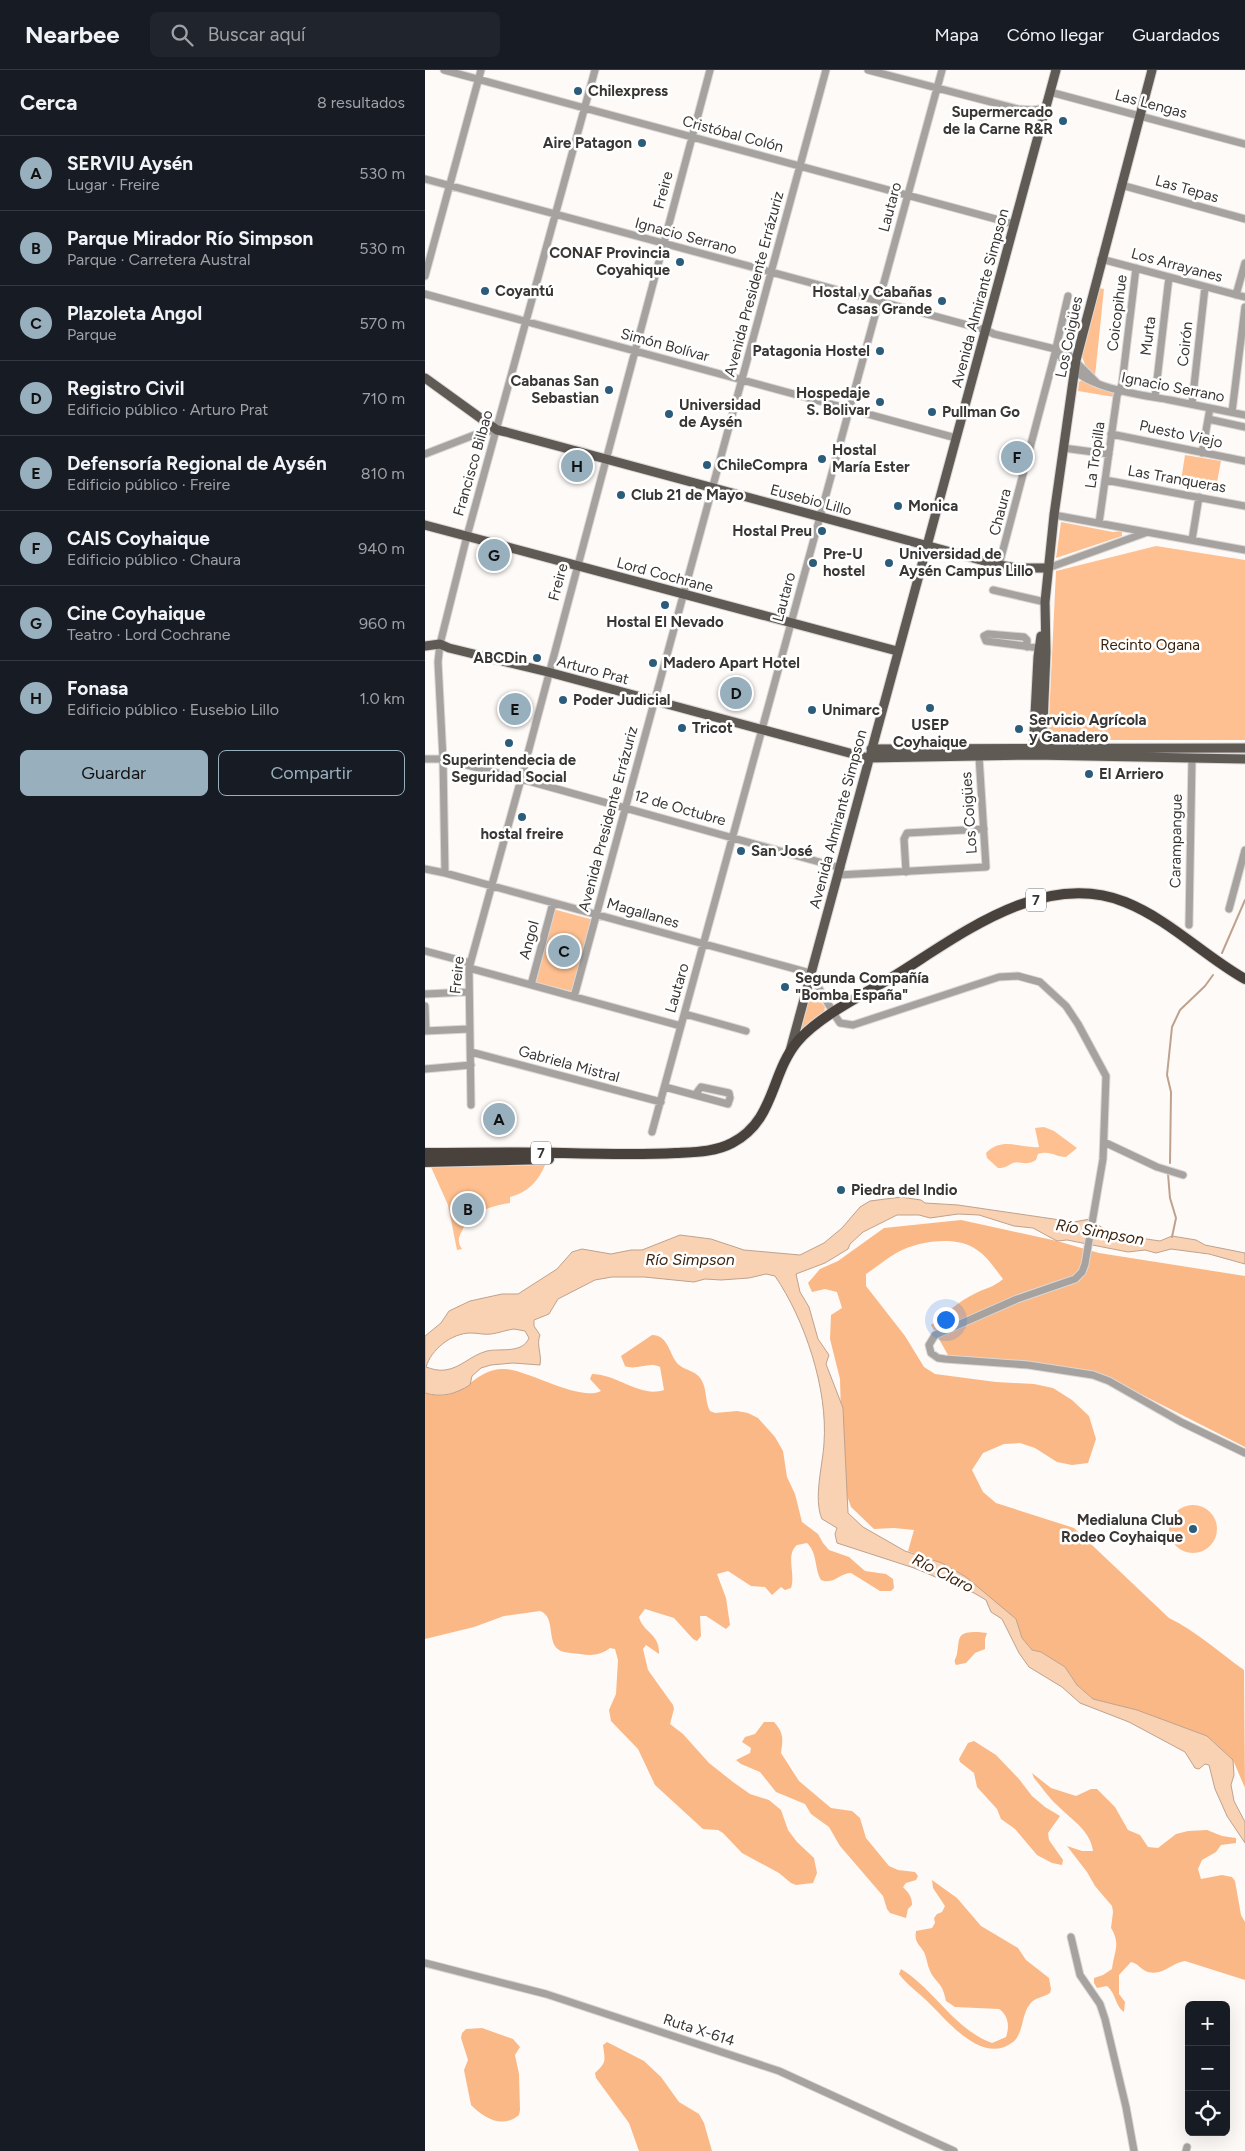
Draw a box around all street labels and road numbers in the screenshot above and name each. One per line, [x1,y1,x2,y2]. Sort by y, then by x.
street label: Las Lengas [1113,86,1189,122]
street label: Cristóbal Colón [680,112,786,156]
street label: Freire [649,169,677,211]
street label: Las Tepas [1153,171,1221,207]
street label: Lautaro [875,180,905,234]
street label: Avenida Presidente Errázuriz [721,189,787,379]
street label: Avenida Almirante Simpson [947,207,1013,389]
street label: Ignacio Serrano [633,214,739,258]
street label: Los Arrayanes [1129,244,1225,286]
street label: Coicopihue [1103,274,1131,352]
street label: Los Coigües [1052,295,1086,379]
street label: Murta [1137,315,1159,357]
street label: Coirón [1174,321,1196,367]
street label: Simón Bolívar [619,325,711,365]
street label: Ignacio Serrano [1120,368,1227,406]
street label: Francisco Bilbao [449,408,497,518]
street label: Puesto Viejo [1138,416,1225,452]
street label: La Tropilla [1081,421,1109,489]
street label: Las Tranqueras [1126,461,1228,497]
street label: Eusebio Lillo [768,480,854,520]
street label: Chaura [985,487,1015,537]
street label: Lord Cochrane [615,553,715,597]
street label: Freire [544,561,572,603]
street label: Lautaro [769,570,799,624]
street label: Arturo Prat [555,652,631,688]
street label: Avenida Presidente Errázuriz [575,724,641,914]
street label: Avenida Almirante Simpson [805,728,871,910]
street label: Los Coigües [957,771,981,855]
street label: 12 de Octubre [632,786,728,830]
street label: Carampangue [1166,794,1186,888]
road number: 7 [1026,888,1046,912]
street label: Magallanes [605,894,681,932]
street label: Angol [515,919,543,961]
street label: Freire [446,955,468,995]
street label: Lautaro [661,961,693,1015]
street label: Gabriela Mistral [516,1042,622,1086]
road number: 7 [531,1142,551,1164]
street label: Ruta X-614 [661,2010,737,2050]

